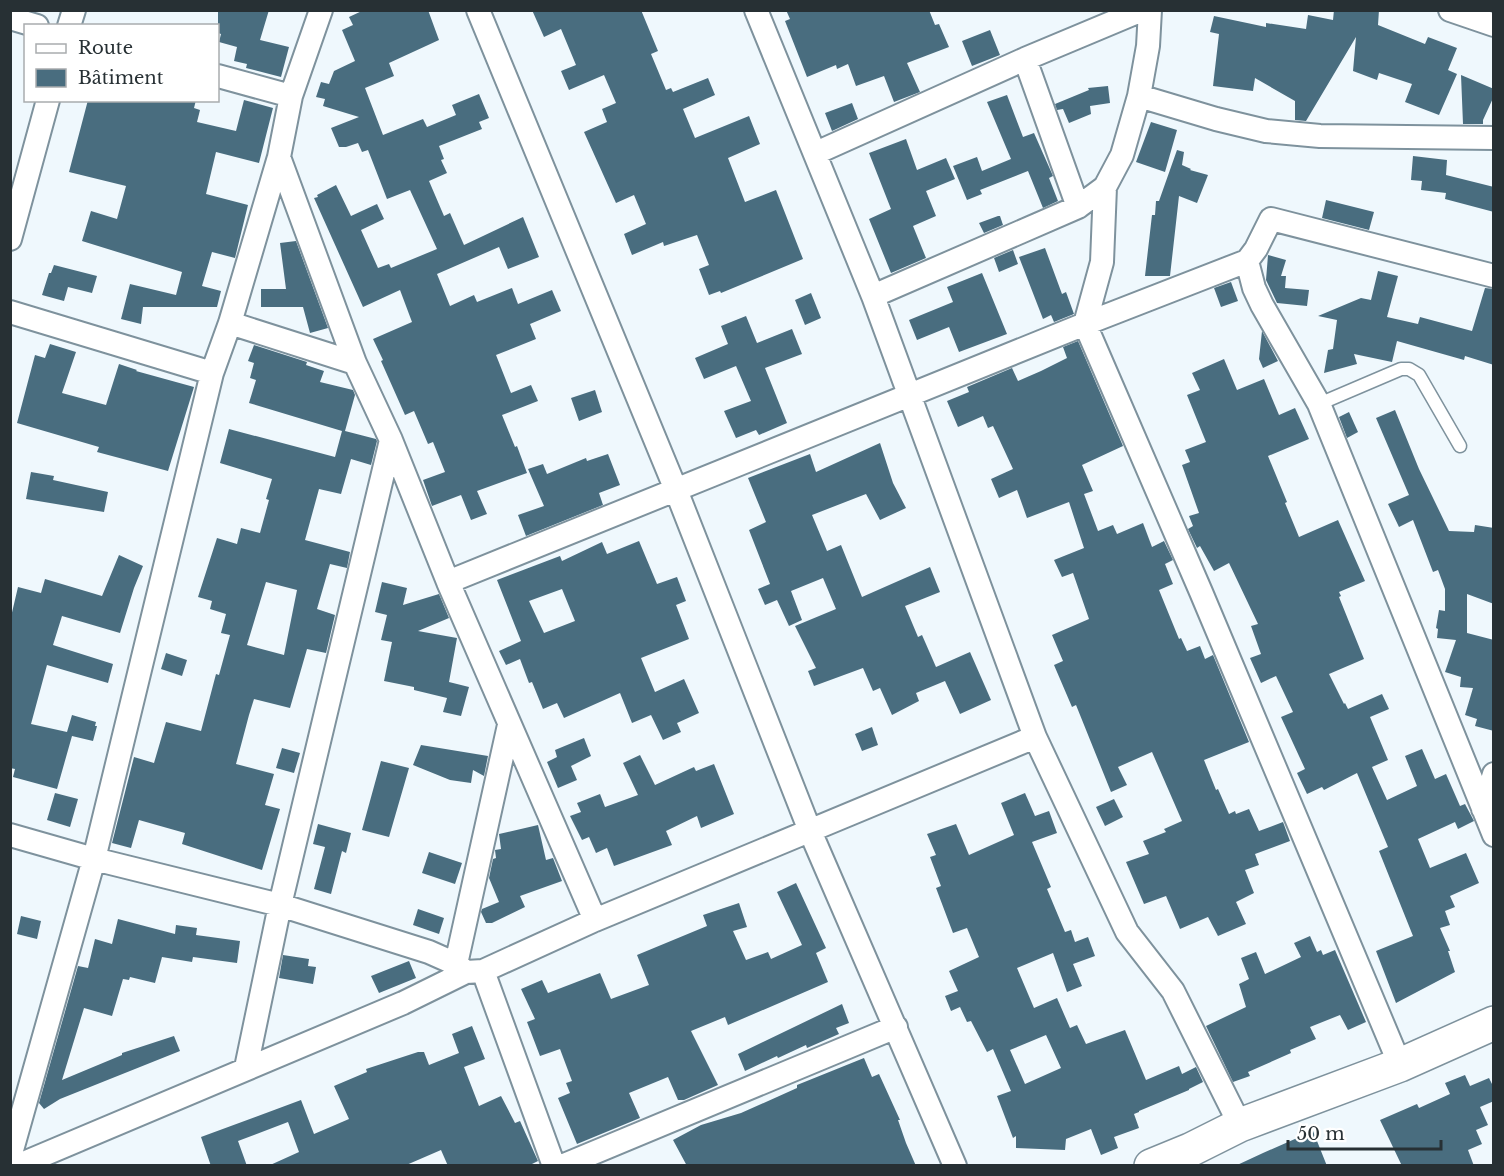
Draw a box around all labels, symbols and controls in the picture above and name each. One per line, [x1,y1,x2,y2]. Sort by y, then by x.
legend [24,24,219,102]
text: Route [78,37,133,59]
text: Bâtiment [78,67,164,89]
scale bar [1288,1113,1441,1151]
text: 50 m [1297,1123,1345,1145]

